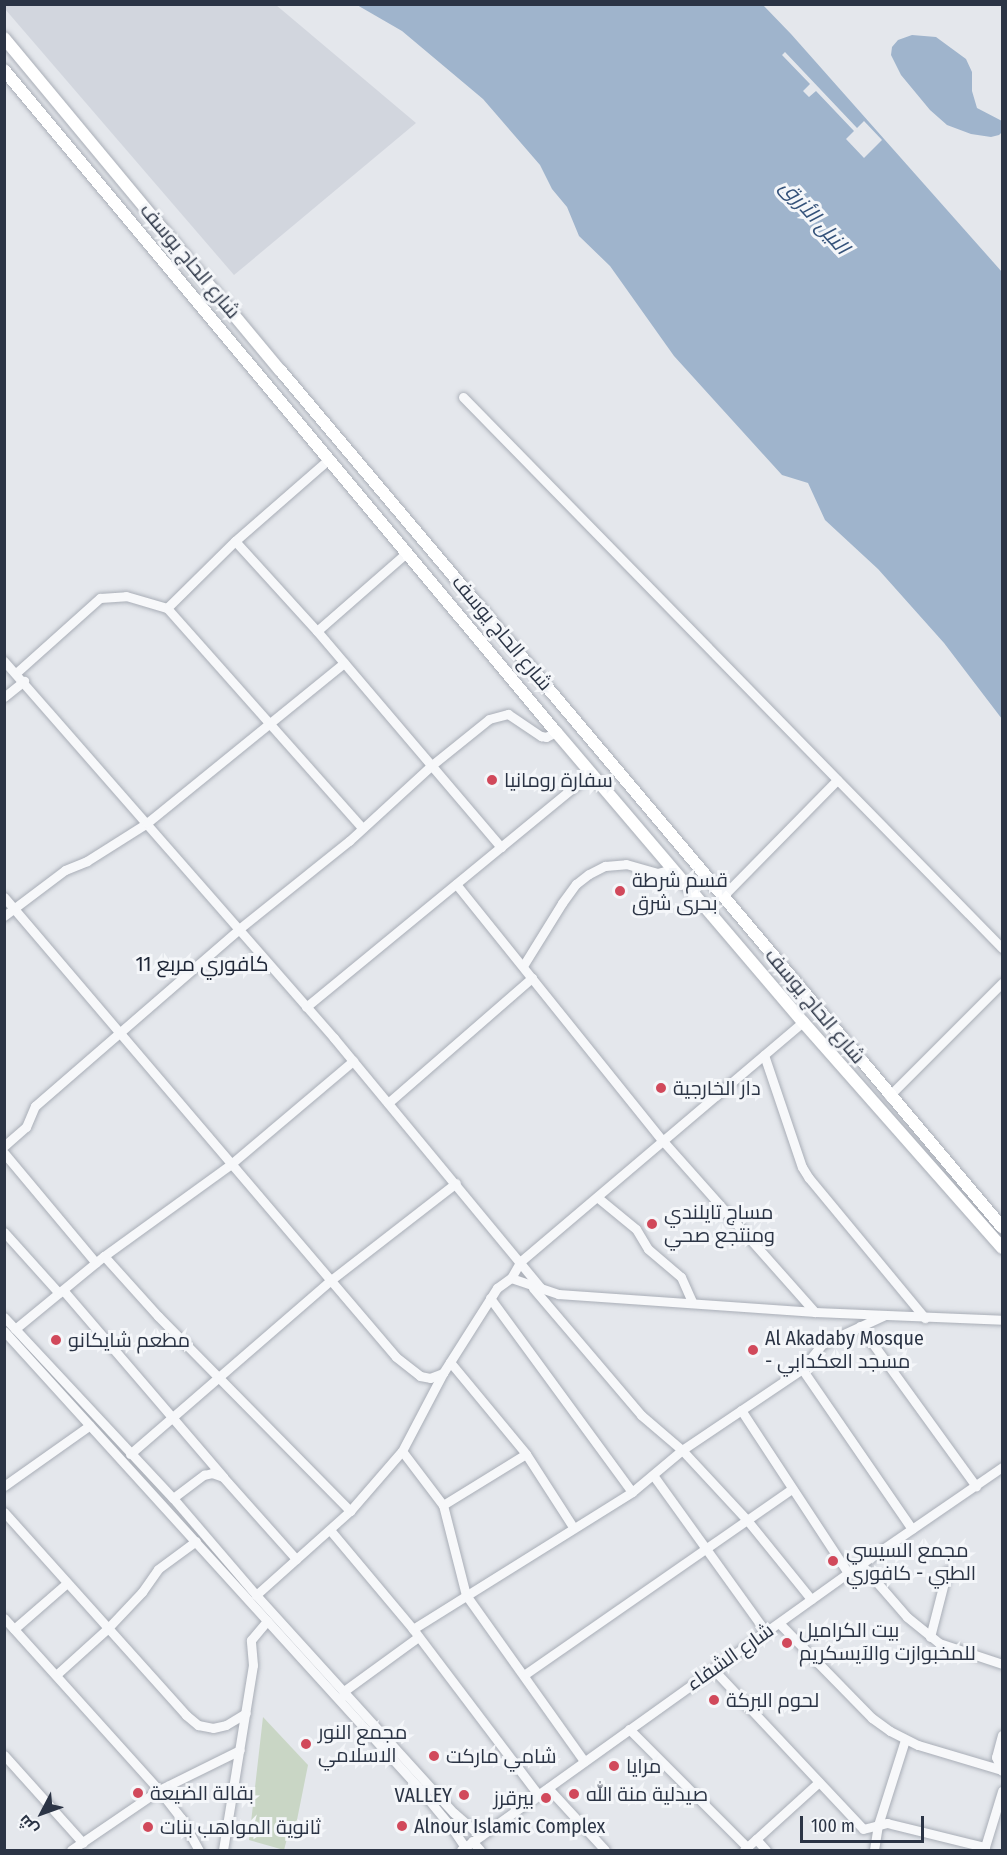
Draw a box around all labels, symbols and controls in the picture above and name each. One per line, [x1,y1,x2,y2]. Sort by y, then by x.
water label: النيل الأزرق [775,175,855,259]
street label: شارع الحاج يوسف [135,198,245,324]
street label: شارع الحاج يوسف [447,570,557,696]
place label: سفارة رومانيا [504,768,613,792]
marker: سفارة رومانيا [485,773,499,787]
place label: قسم شرطة بحرى شرق [632,868,728,915]
marker: قسم شرطة بحرى شرق [613,884,627,898]
street label: شارع الحاج يوسف [760,943,870,1069]
district label: كافوري مربع 11 [135,951,269,977]
place label: دار الخارجية [673,1076,761,1100]
marker: دار الخارجية [654,1081,668,1095]
place label: مساج تايلندي ومنتجع صحي [664,1200,775,1247]
marker: مساج تايلندي ومنتجع صحي [645,1217,659,1231]
place label: Al Akadaby Mosque - مسجد العكدابي [765,1326,924,1373]
place label: مطعم شايكانو [68,1328,190,1352]
marker: مطعم شايكانو [49,1333,63,1347]
marker: Al Akadaby Mosque - مسجد العكدابي [746,1343,760,1357]
place label: مجمع السيسي الطبي - كافوري [846,1538,976,1585]
marker: مجمع السيسي الطبي - كافوري [824,1552,842,1570]
street label: شارع الشفاء [682,1618,778,1696]
place label: بيت الكراميل للمخبوازت والآيسكريم [799,1619,976,1666]
marker: بيت الكراميل للمخبوازت والآيسكريم [780,1636,794,1650]
place label: لحوم البركة [726,1688,819,1712]
marker: لحوم البركة [707,1693,721,1707]
place label: مجمع النور الاسلامي [318,1720,407,1767]
marker: مجمع النور الاسلامي [299,1737,313,1751]
place label: شامي ماركت [446,1744,556,1768]
marker: شامي ماركت [427,1749,441,1763]
place label: مرايا [626,1754,661,1778]
marker: مرايا [607,1759,621,1773]
place label: بقالة الضيعة [150,1781,254,1805]
place label: صيدلية منة الله [586,1782,708,1806]
north arrow [12,1783,72,1843]
place label: VALLEY [395,1783,452,1807]
marker: بقالة الضيعة [131,1786,145,1800]
place label: بيرقرز [493,1786,534,1810]
marker: صيدلية منة الله [567,1787,581,1801]
marker: VALLEY [457,1788,471,1802]
marker: بيرقرز [539,1791,553,1805]
scale bar [803,1804,928,1842]
text: ش [14,1811,42,1839]
place label: Alnour Islamic Complex [414,1814,605,1838]
place label: ثانوية المواهب بنات [160,1815,321,1839]
text: 100 m [811,1815,855,1837]
marker: Alnour Islamic Complex [395,1819,409,1833]
marker: ثانوية المواهب بنات [141,1820,155,1834]

